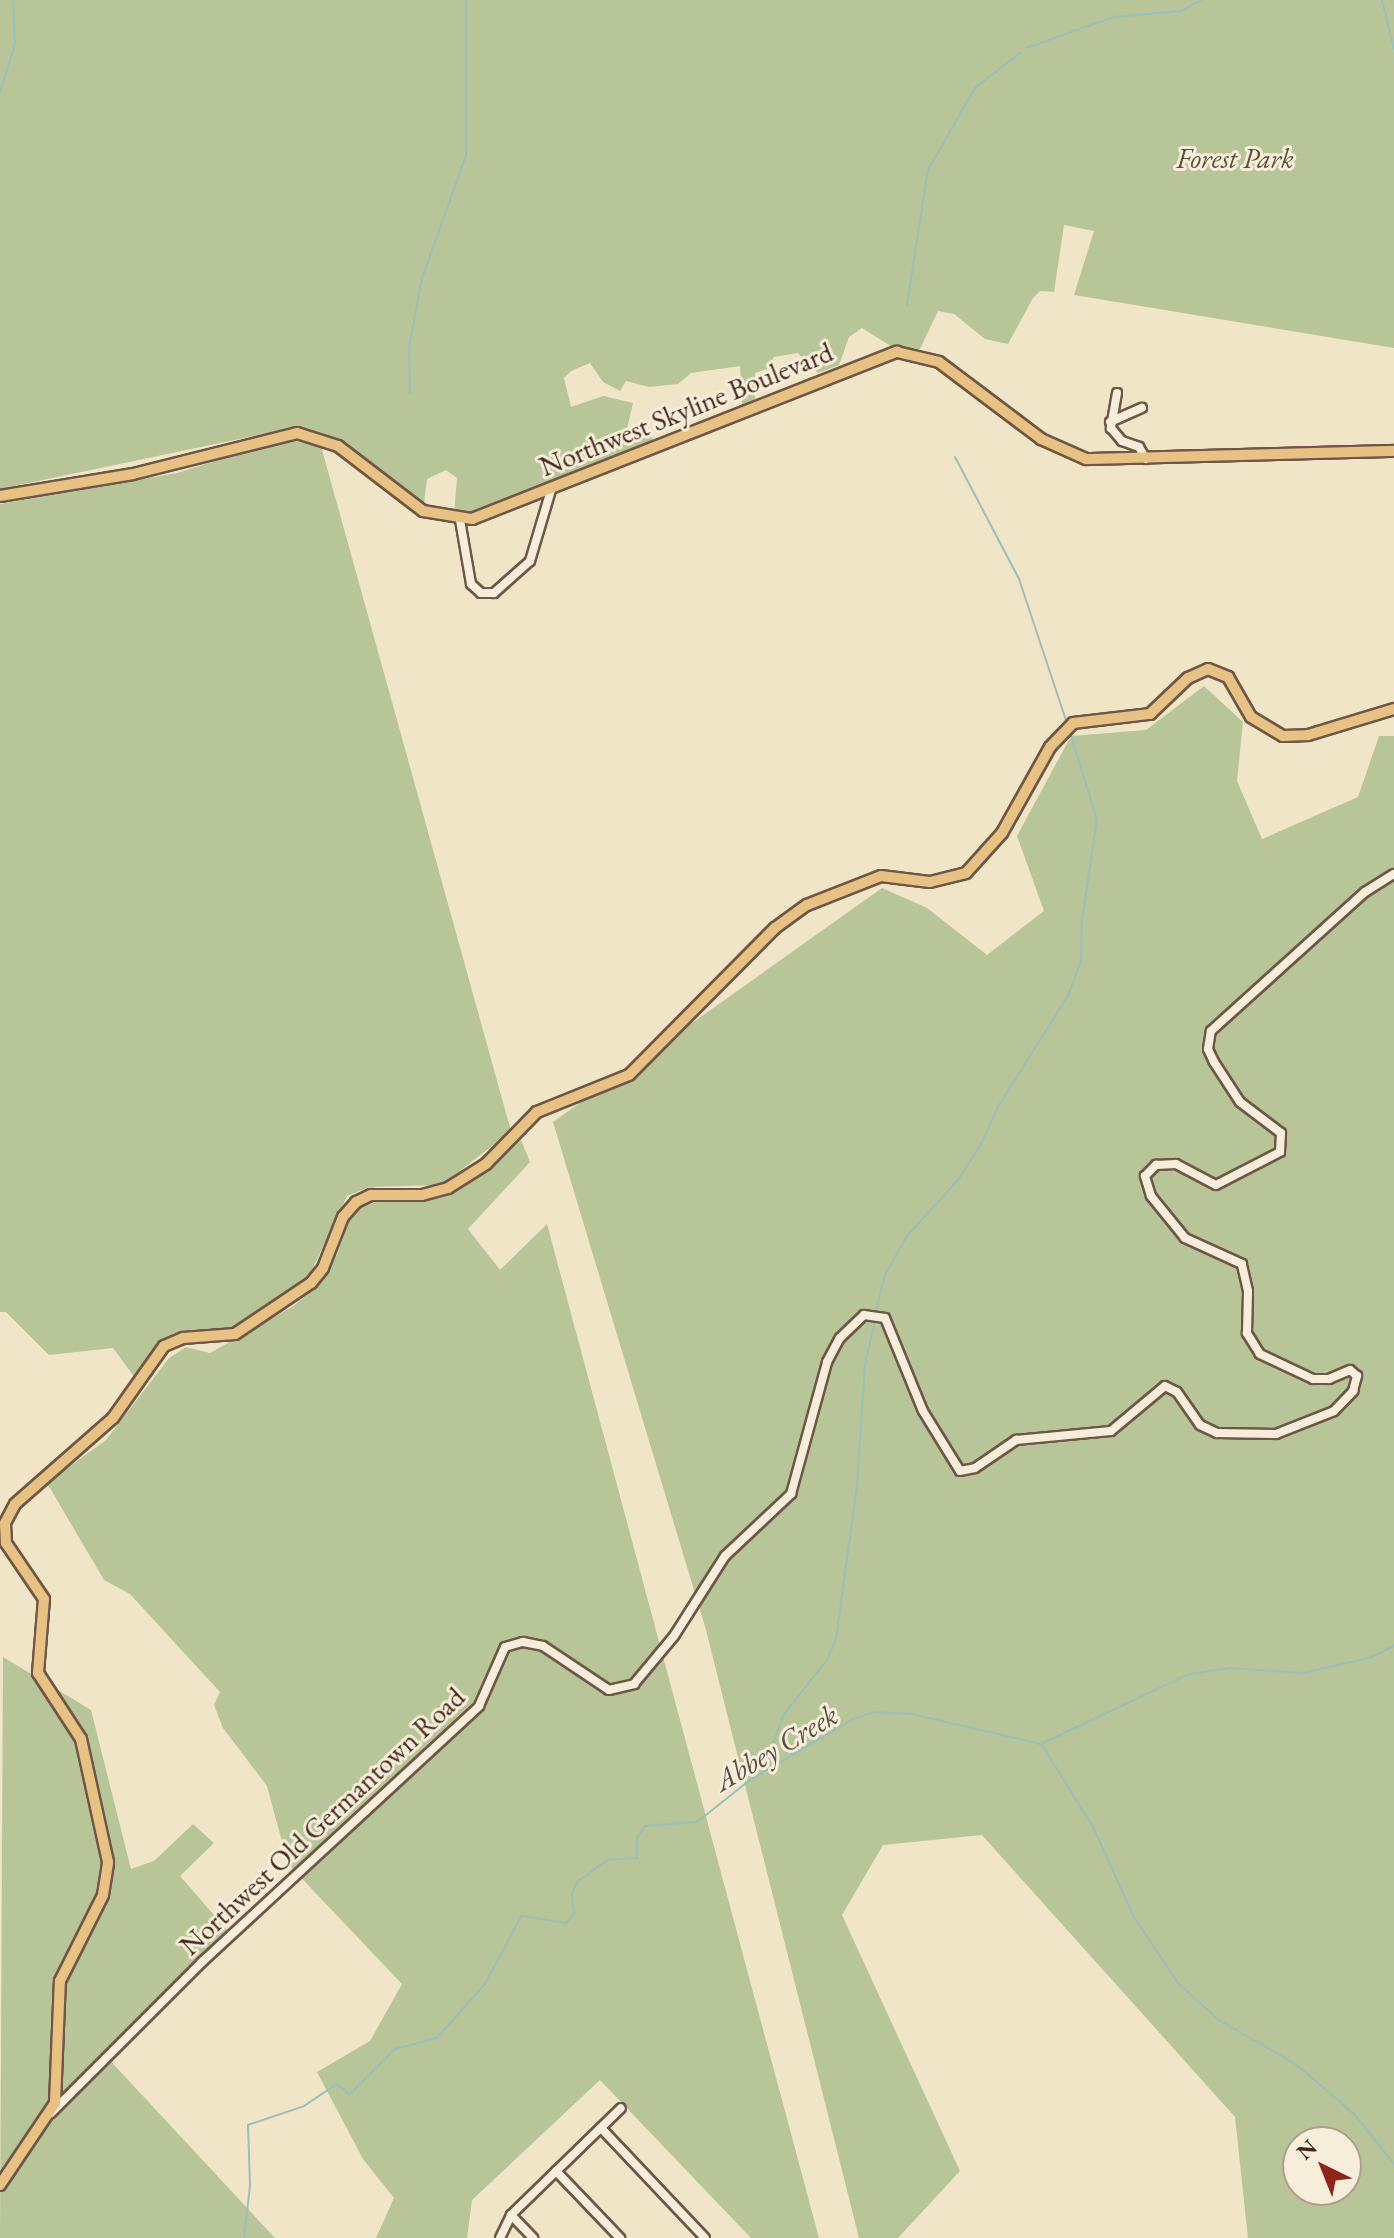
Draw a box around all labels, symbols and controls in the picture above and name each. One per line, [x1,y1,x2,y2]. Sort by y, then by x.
park label: Forest Park [1176,141,1294,175]
street label: Northwest Skyline Boulevard [534,335,838,483]
street label: Northwest Old Germantown Road [173,1680,471,1962]
water label: Abbey Creek [708,1697,844,1799]
north arrow [1282,2126,1362,2206]
text: N [1290,2133,1323,2166]

